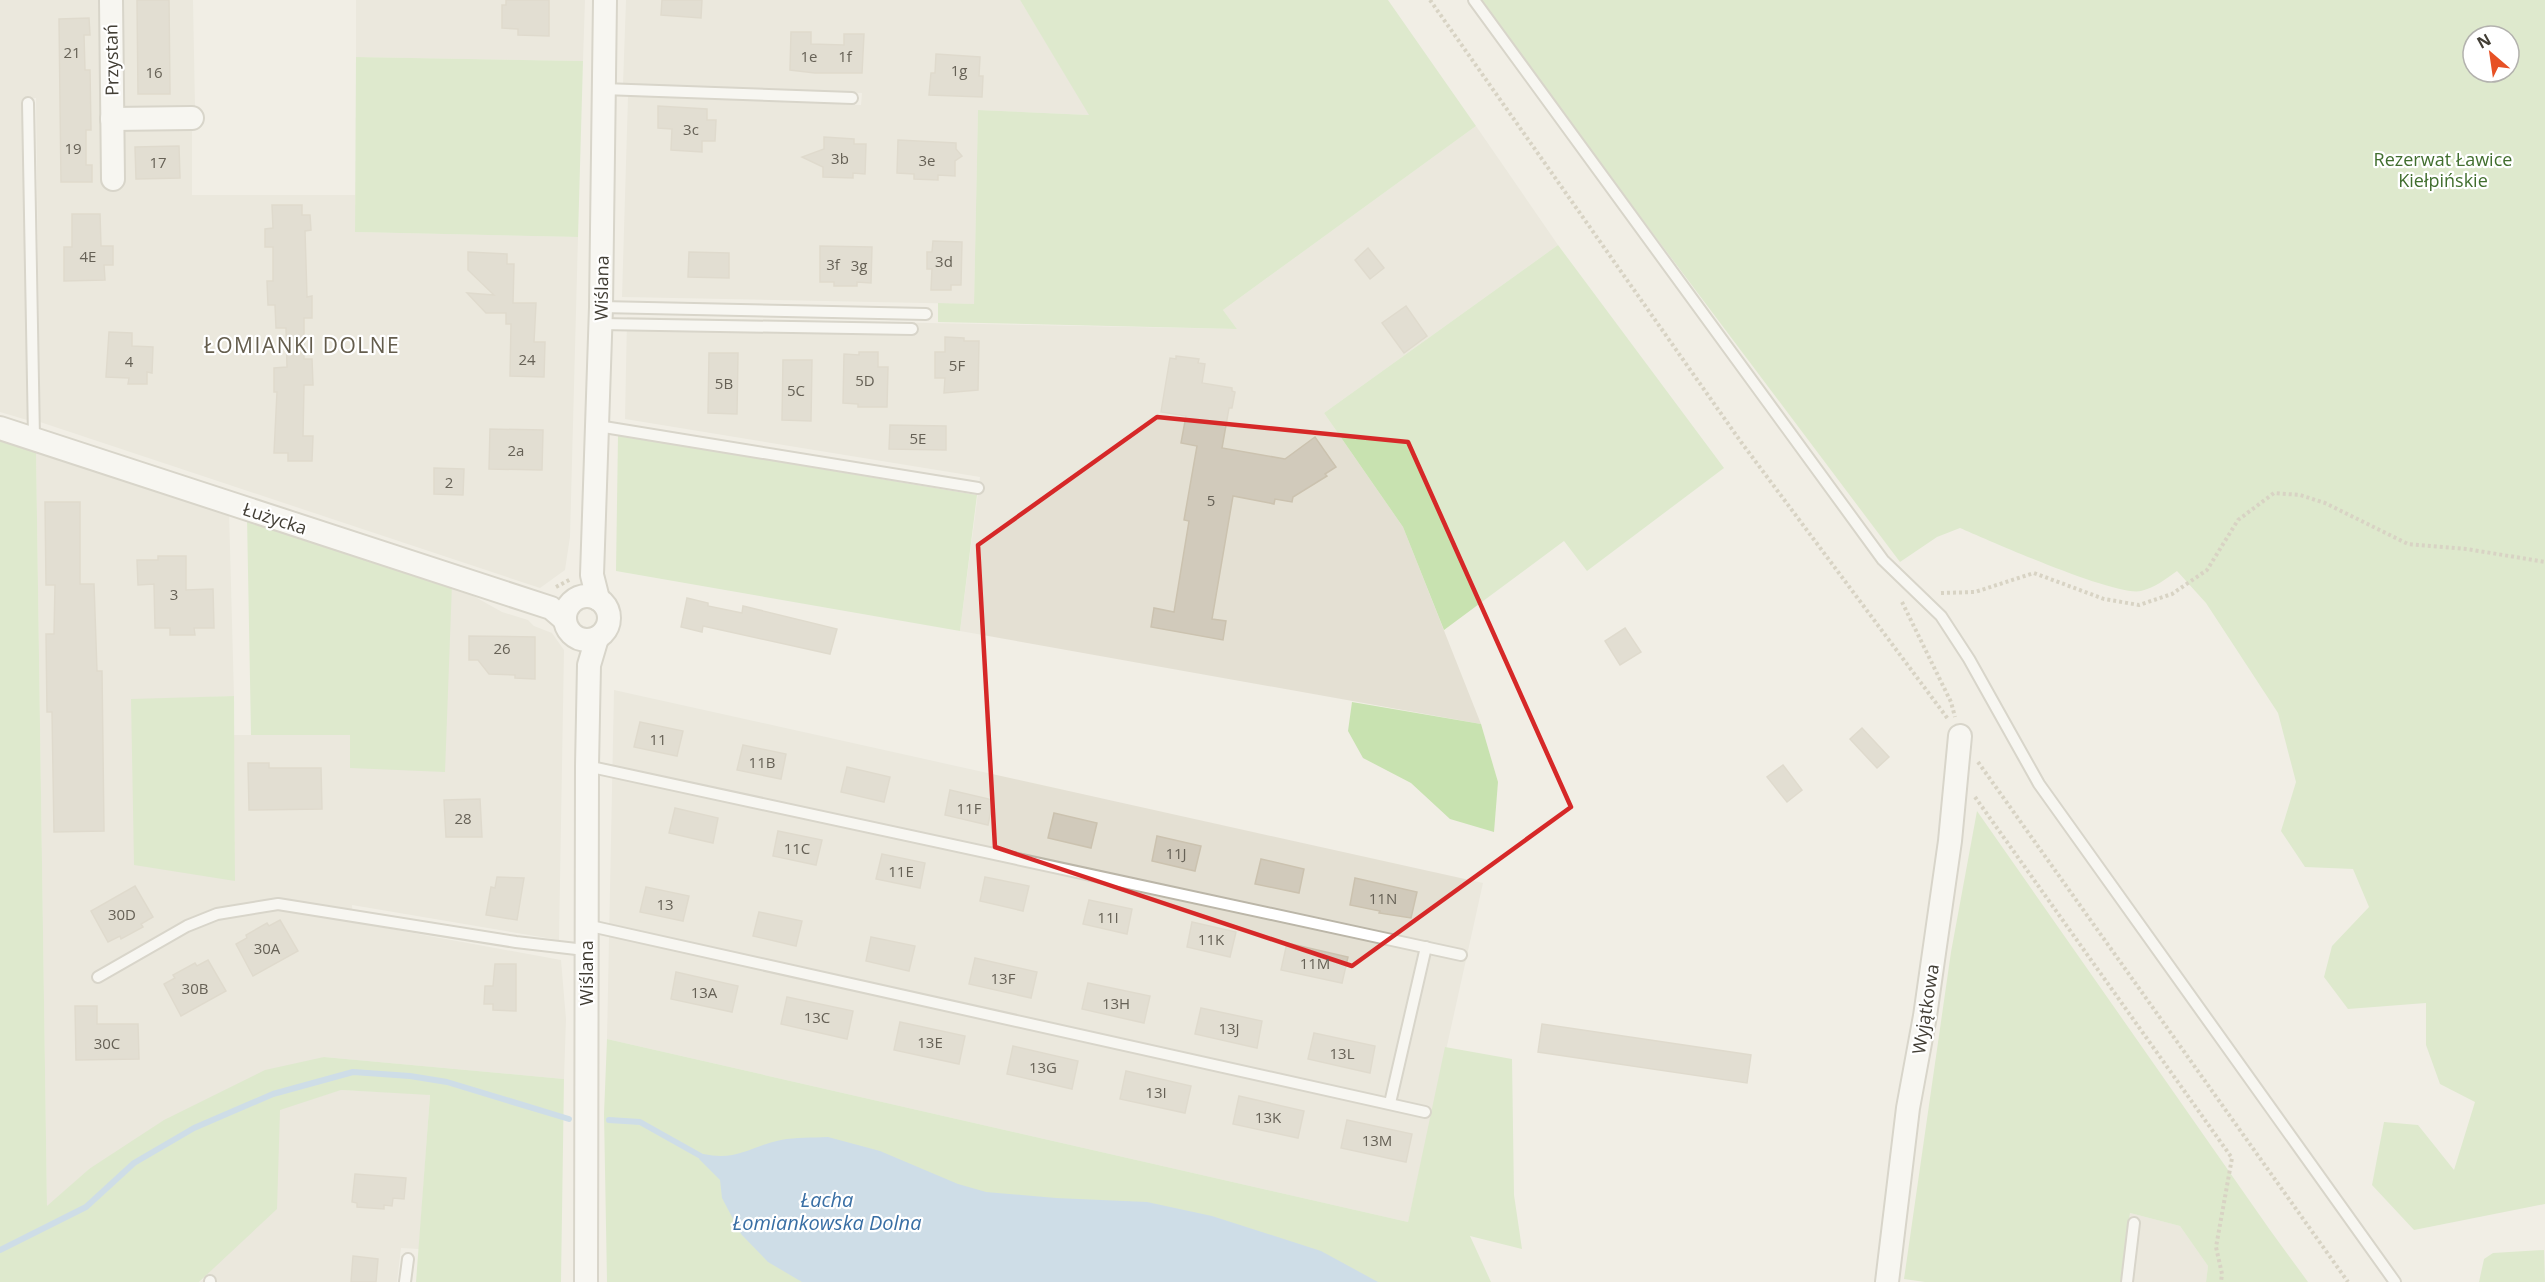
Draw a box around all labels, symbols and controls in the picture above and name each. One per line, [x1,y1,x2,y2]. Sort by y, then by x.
street label: Przystań [98,24,124,96]
north arrow [2461,24,2521,84]
text: N [2473,28,2495,54]
house number: 21 [63,42,81,62]
house number: 1e [801,46,818,66]
house number: 1f [838,46,853,66]
house number: 1g [951,60,967,80]
house number: 16 [145,62,163,82]
house number: 3c [683,119,699,139]
house number: 19 [64,138,82,158]
park label: Rezerwat Ławice Kiełpińskie [2374,147,2512,192]
house number: 3b [831,148,849,168]
house number: 3e [919,150,936,170]
house number: 17 [149,152,167,172]
house number: 4E [80,246,96,266]
house number: 3d [935,251,953,271]
house number: 3f [826,254,841,274]
street label: Wiślana [588,255,614,321]
house number: 3g [851,255,867,275]
district label: ŁOMIANKI DOLNE [204,331,400,359]
house number: 24 [518,349,536,369]
house number: 4 [125,351,134,371]
house number: 5F [949,355,965,375]
house number: 5D [855,370,875,390]
house number: 5B [715,373,733,393]
house number: 5C [787,380,805,400]
house number: 5E [910,428,926,448]
house number: 2a [508,440,524,460]
house number: 2 [445,472,453,492]
house number: 5 [1207,490,1215,510]
street label: Łużycka [240,496,310,540]
house number: 3 [170,584,178,604]
house number: 26 [493,638,511,658]
house number: 11 [649,729,667,749]
house number: 11B [749,752,775,772]
house number: 11F [957,798,982,818]
house number: 28 [454,808,472,828]
house number: 11C [784,838,810,858]
house number: 11J [1165,843,1187,863]
house number: 11E [888,861,914,881]
house number: 11N [1369,888,1397,908]
house number: 13 [656,894,674,914]
house number: 30D [108,904,136,924]
house number: 11I [1097,907,1119,927]
house number: 11K [1198,929,1225,949]
house number: 30A [254,938,281,958]
street label: Wiślana [574,940,598,1006]
house number: 11M [1300,953,1330,973]
street label: Wyjątkowa [1906,962,1944,1056]
house number: 13F [991,968,1016,988]
house number: 30B [182,978,208,998]
house number: 13A [691,982,718,1002]
house number: 13H [1102,993,1130,1013]
house number: 13C [804,1007,830,1027]
house number: 13J [1218,1018,1240,1038]
house number: 13E [917,1032,943,1052]
house number: 30C [94,1033,120,1053]
house number: 13L [1330,1043,1355,1063]
house number: 13G [1029,1057,1057,1077]
house number: 13I [1145,1082,1167,1102]
house number: 13K [1255,1107,1282,1127]
house number: 13M [1362,1130,1392,1150]
water label: Łacha Łomiankowska Dolna [733,1186,921,1236]

